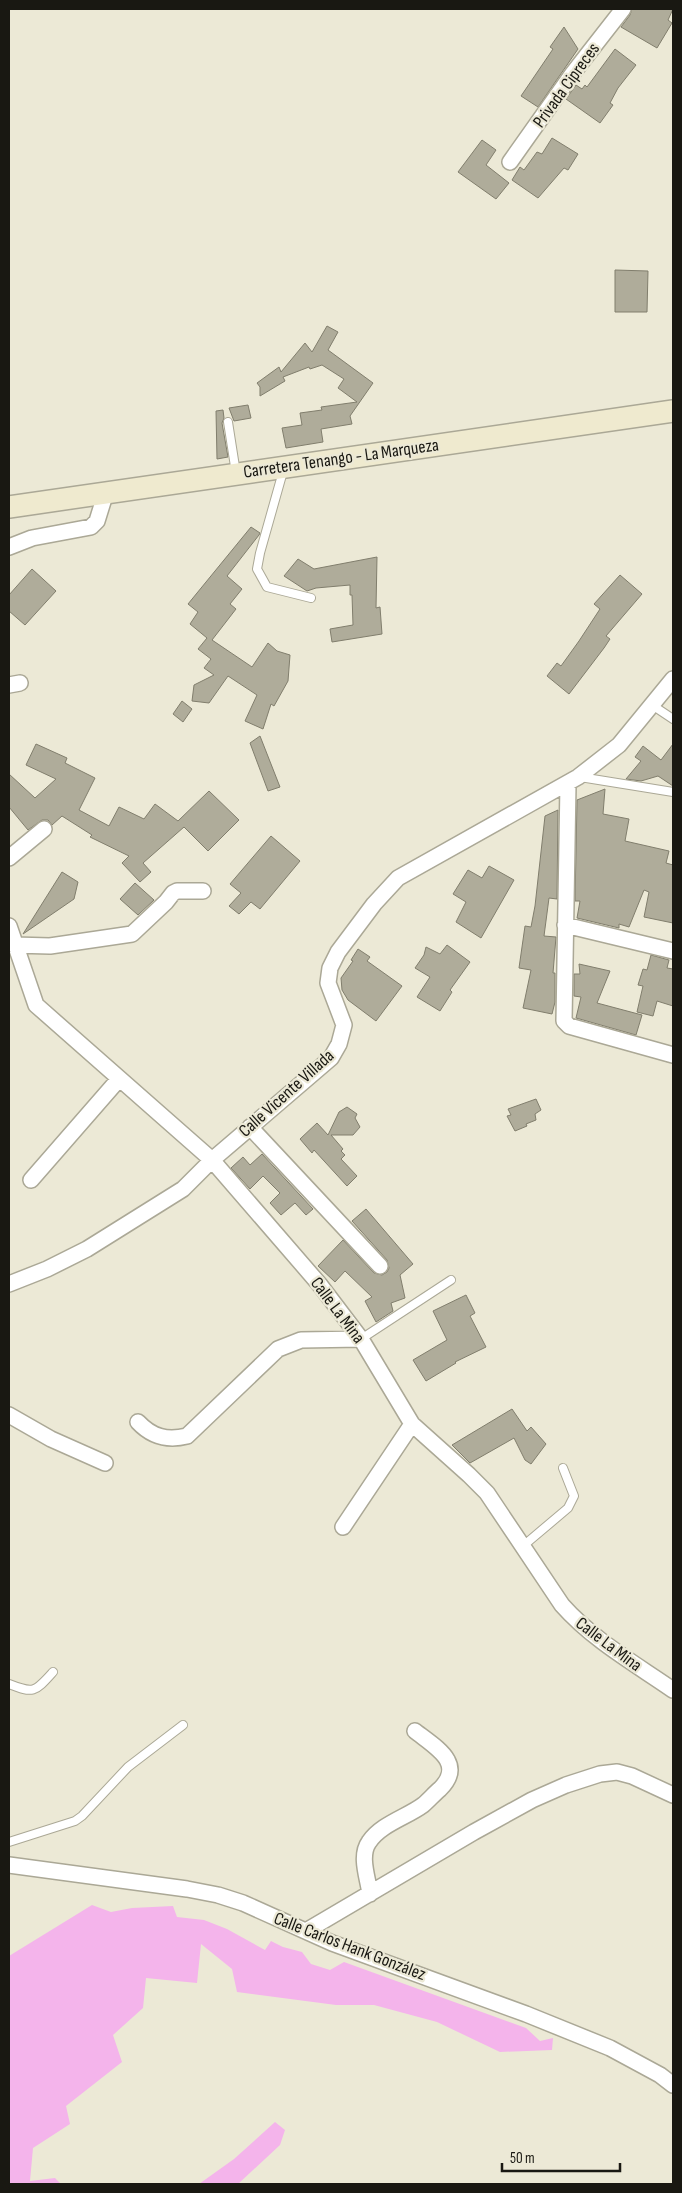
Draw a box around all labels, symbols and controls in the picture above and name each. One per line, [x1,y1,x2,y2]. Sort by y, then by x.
street label: Privada Cipreces [529,39,604,132]
street label: Carretera Tenango - La Marqueza [242,434,440,483]
street label: Calle Vicente Villada [234,1045,338,1142]
street label: Calle La Mina [306,1273,369,1348]
street label: Calle La Mina [572,1613,646,1676]
street label: Calle Carlos Hank González [271,1908,429,1985]
scale bar [502,2140,620,2172]
text: 50 m [510,2149,535,2168]

